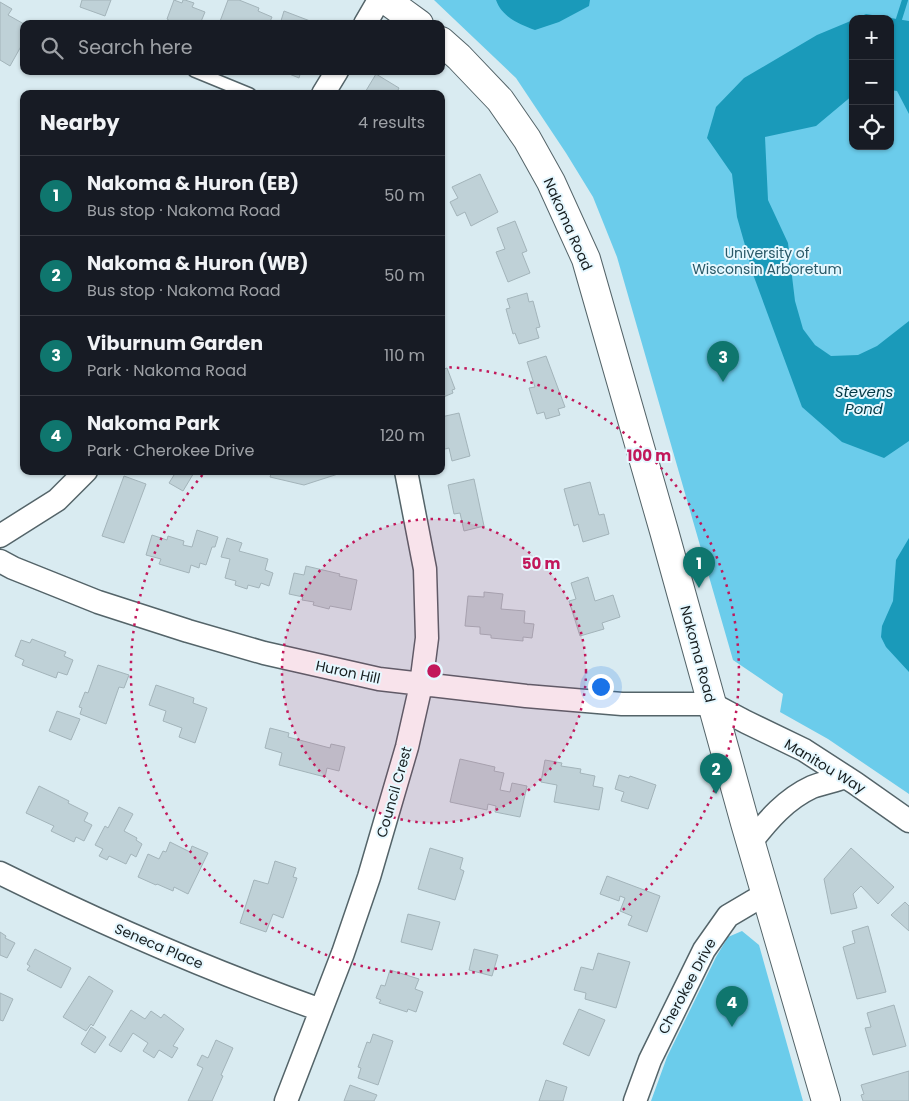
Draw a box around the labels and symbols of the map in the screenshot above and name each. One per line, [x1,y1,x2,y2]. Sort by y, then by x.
street label: Nakoma Road [539,174,597,274]
park label: University of Wisconsin Arboretum [692,243,842,279]
pin: 3 [707,341,739,382]
water label: Stevens Pond [835,381,893,419]
text: 100 m [627,445,671,466]
pin: 1 [683,547,715,588]
text: 50 m [522,553,560,574]
street label: Nakoma Road [675,603,721,705]
street label: Huron Hill [314,655,382,689]
centre of rings [425,662,443,680]
your location [588,674,614,700]
street label: Manitou Way [781,734,870,798]
street label: Council Crest [371,744,417,840]
pin: 2 [700,753,732,794]
street label: Seneca Place [112,918,207,974]
street label: Cherokee Drive [653,934,721,1038]
pin: 4 [716,986,748,1027]

